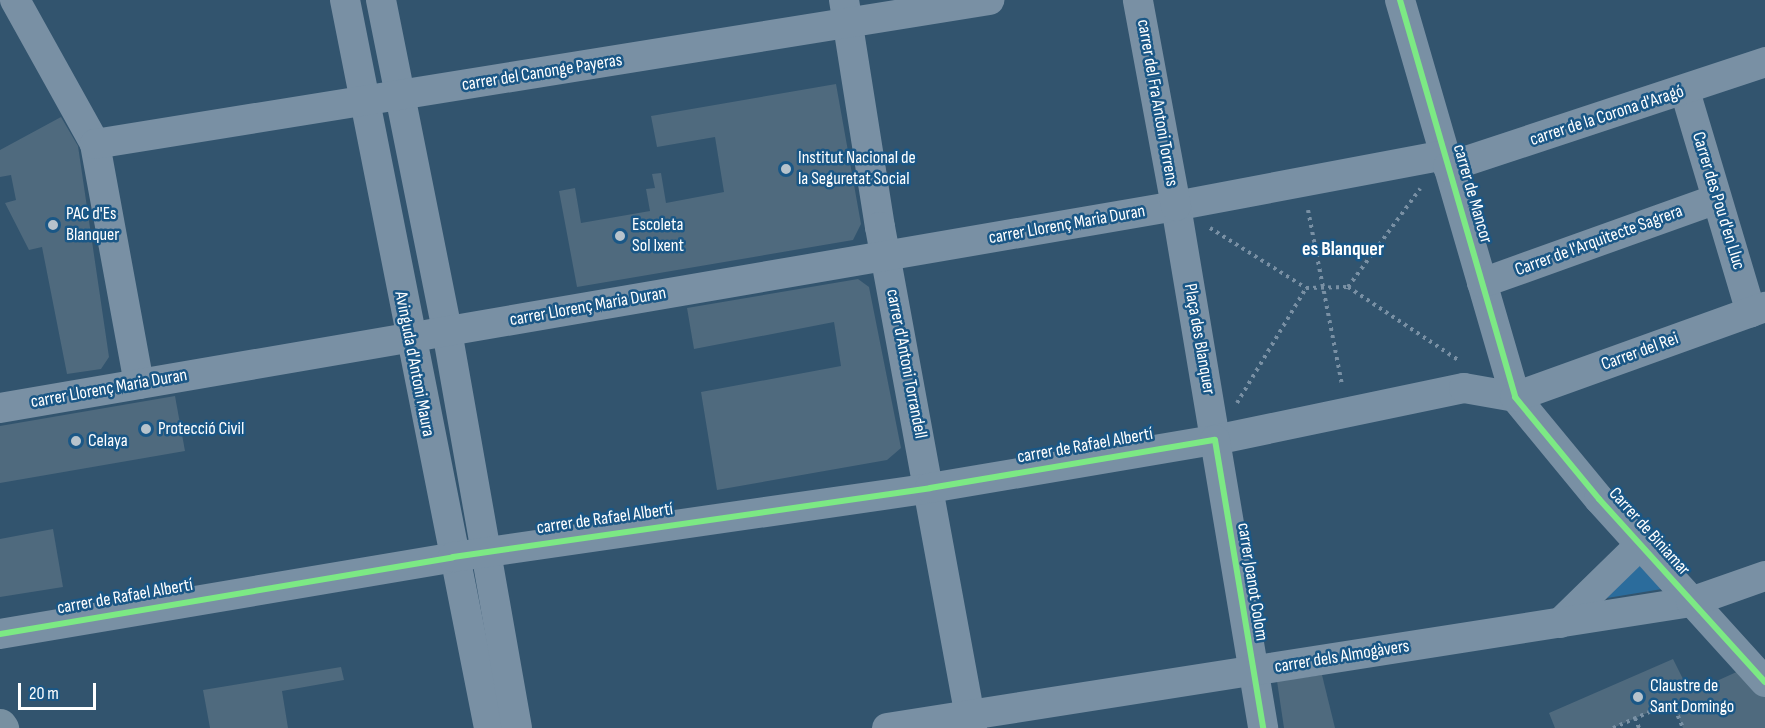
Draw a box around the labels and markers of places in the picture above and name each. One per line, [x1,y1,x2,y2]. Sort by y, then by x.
place label: Institut Nacional de la Seguretat Social [798,148,916,190]
marker: Institut Nacional de la Seguretat Social [779,162,793,176]
place label: PAC d'Es Blanquer [66,204,119,246]
place label: Escoleta Sol Ixent [632,215,684,258]
marker: PAC d'Es Blanquer [44,216,62,234]
marker: Escoleta Sol Ixent [613,229,627,243]
place label: Protecció Civil [158,418,244,440]
marker: Protecció Civil [139,422,153,436]
place label: Celaya [88,430,128,452]
marker: Celaya [69,434,83,448]
place label: Claustre de Sant Domingo [1650,676,1734,718]
marker: Claustre de Sant Domingo [1631,690,1645,704]

